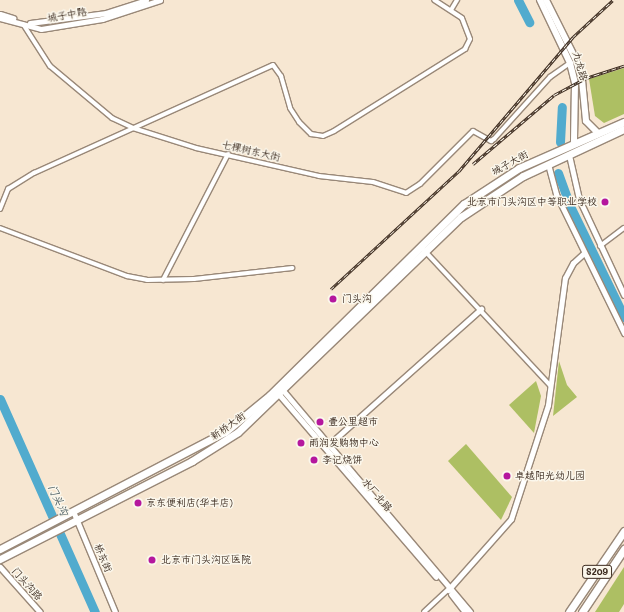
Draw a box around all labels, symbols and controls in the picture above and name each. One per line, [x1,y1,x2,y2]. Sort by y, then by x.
street label: 城子中路 [46,6,88,24]
street label: 九龙路 [570,50,590,82]
street label: 七棵树东大街 [220,138,282,164]
street label: 城子大街 [490,148,530,178]
place label: 北京市门头沟区中等职业学校 [467,196,597,208]
marker: 北京市门头沟区中等职业学校 [600,197,610,207]
marker: 门头沟 [327,293,339,305]
place label: 门头沟 [342,293,372,305]
street label: 新桥大街 [208,410,248,442]
place label: 壹公里超市 [328,416,378,428]
marker: 壹公里超市 [315,417,325,427]
place label: 雨润发购物中心 [309,437,379,449]
marker: 雨润发购物中心 [296,438,306,448]
place label: 李记烧饼 [322,454,362,466]
marker: 李记烧饼 [309,455,319,465]
place label: 卓越阳光幼儿园 [515,470,585,482]
marker: 卓越阳光幼儿园 [502,471,512,481]
street label: 水厂北路 [359,476,395,514]
water label: 门头沟 [45,482,71,518]
place label: 京东便利店(华丰店) [146,497,233,509]
marker: 京东便利店(华丰店) [133,498,143,508]
street label: 桥东街 [92,542,114,574]
marker: 北京市门头沟区医院 [146,554,158,566]
place label: 北京市门头沟区医院 [161,554,251,566]
street label: 门头沟路 [9,565,45,603]
road number: S209 [582,565,612,579]

